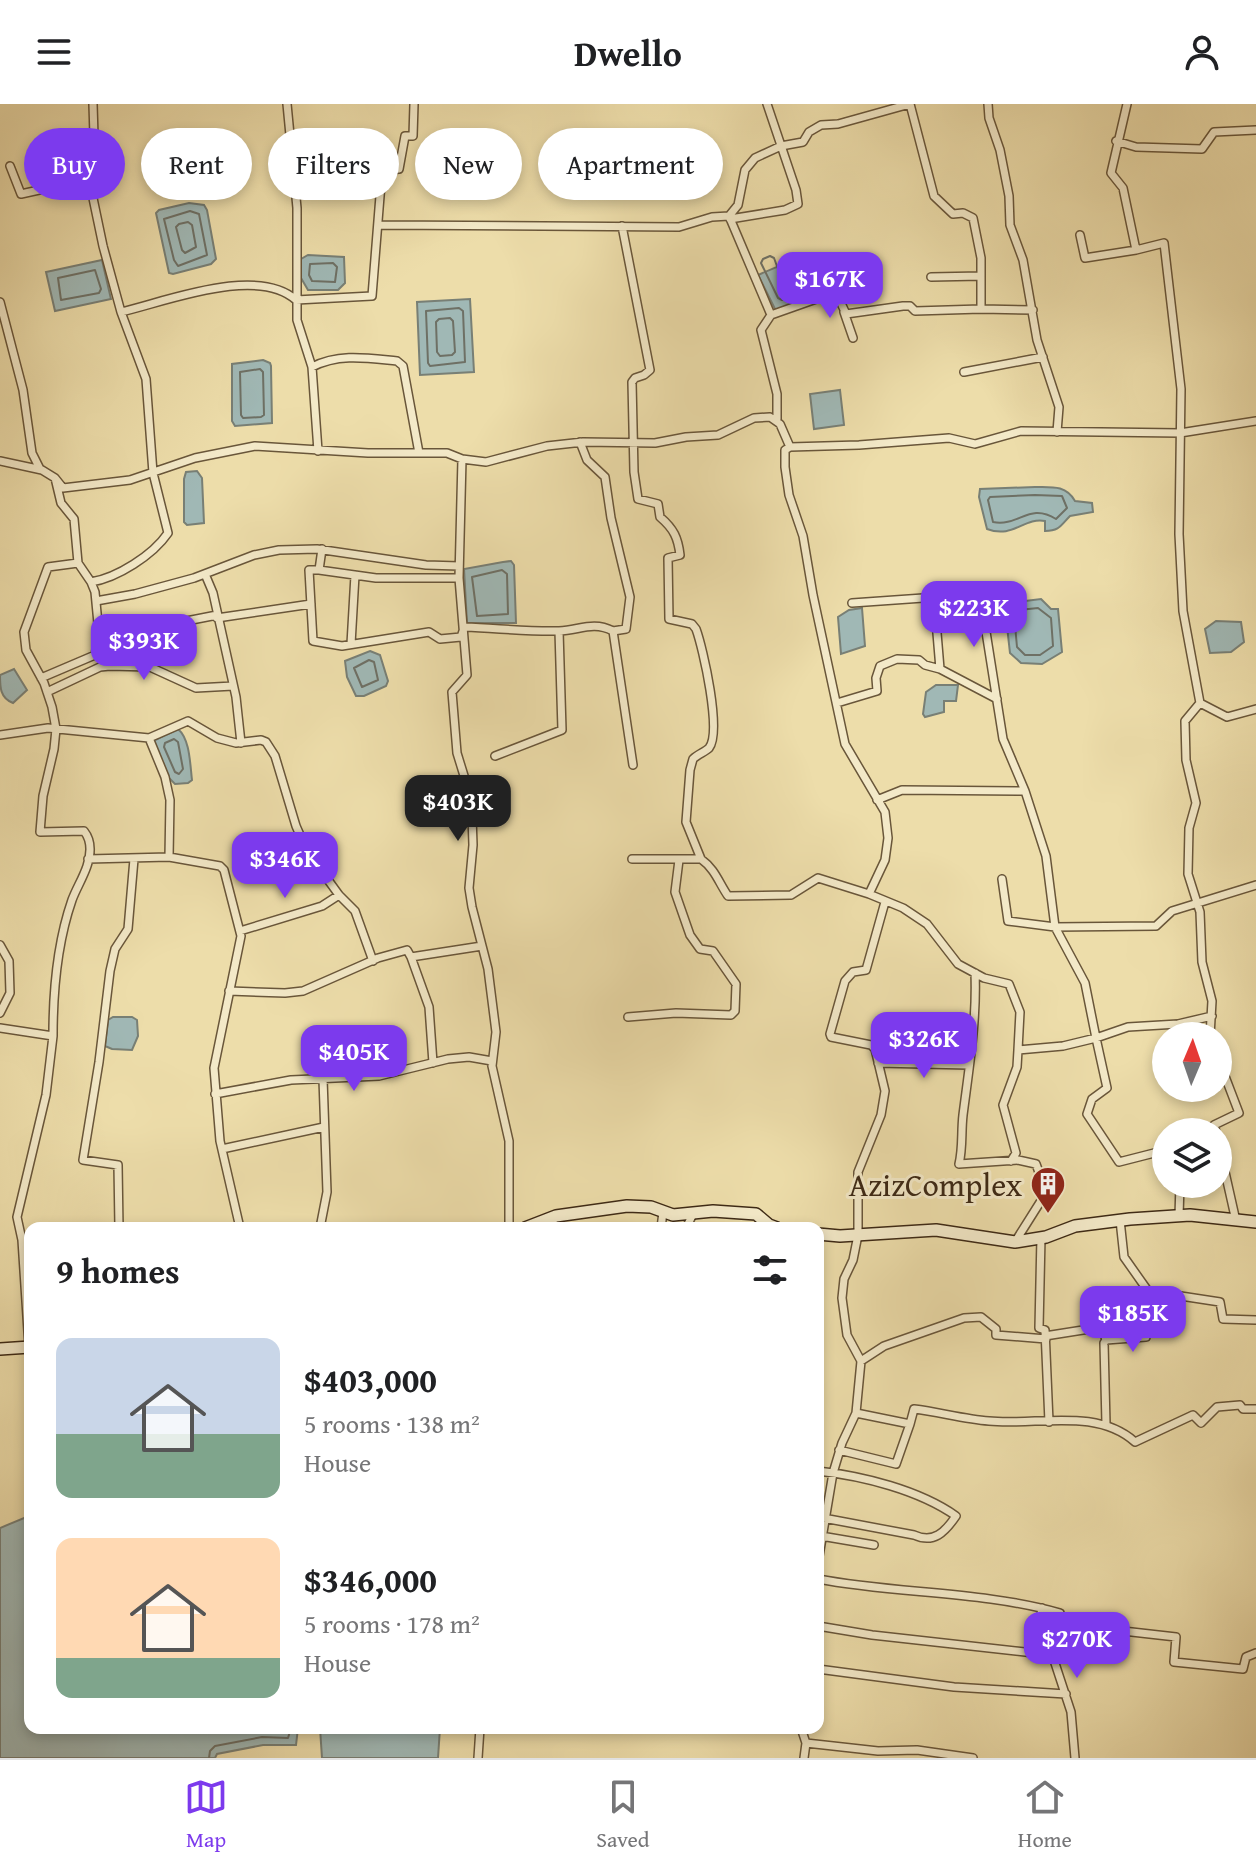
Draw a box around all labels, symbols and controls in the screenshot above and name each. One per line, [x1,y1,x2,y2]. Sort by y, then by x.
text: Dwello [574,26,682,79]
icon: menu [32,30,76,74]
icon: person [1180,30,1224,74]
chip: Buy [24,128,125,200]
chip: Rent [141,128,252,200]
chip: Filters [268,128,399,200]
chip: New [415,128,522,200]
chip: Apartment [538,128,723,200]
pin: $167K [774,252,886,320]
text: $167K [795,258,865,297]
pin: $223K [918,581,1030,649]
text: $223K [939,587,1009,626]
pin: $393K [88,614,200,682]
text: $393K [109,620,179,659]
pin: $403K [402,775,514,843]
text: $403K [423,781,493,820]
pin: $346K [229,832,341,900]
text: $346K [250,838,320,877]
pin: $326K [868,1012,980,1080]
text: $326K [889,1018,959,1057]
north arrow [1152,1022,1232,1102]
map controls [1152,1022,1232,1198]
pin: $405K [298,1025,410,1093]
text: $405K [319,1031,389,1070]
button: layers [1152,1118,1232,1198]
place label: AzizComplex [849,1161,1023,1208]
building icon: AzizComplex [1029,1165,1067,1215]
text: 9 homes [56,1246,180,1295]
icon: filters [748,1248,792,1292]
pin: $185K [1077,1286,1189,1354]
text: $185K [1098,1292,1168,1331]
text: $403,000 [304,1355,437,1404]
icon: home [120,1370,216,1466]
text: 5 rooms · 138 m² [304,1404,480,1443]
text: House [304,1443,371,1482]
text: $346,000 [304,1555,437,1604]
icon: home [120,1570,216,1666]
text: 5 rooms · 178 m² [304,1604,480,1643]
pin: $270K [1021,1612,1133,1680]
text: $270K [1042,1618,1112,1657]
text: House [304,1643,371,1682]
tab: Map [184,1775,228,1855]
tab: Saved [596,1775,650,1855]
tab: Home [1018,1775,1072,1855]

